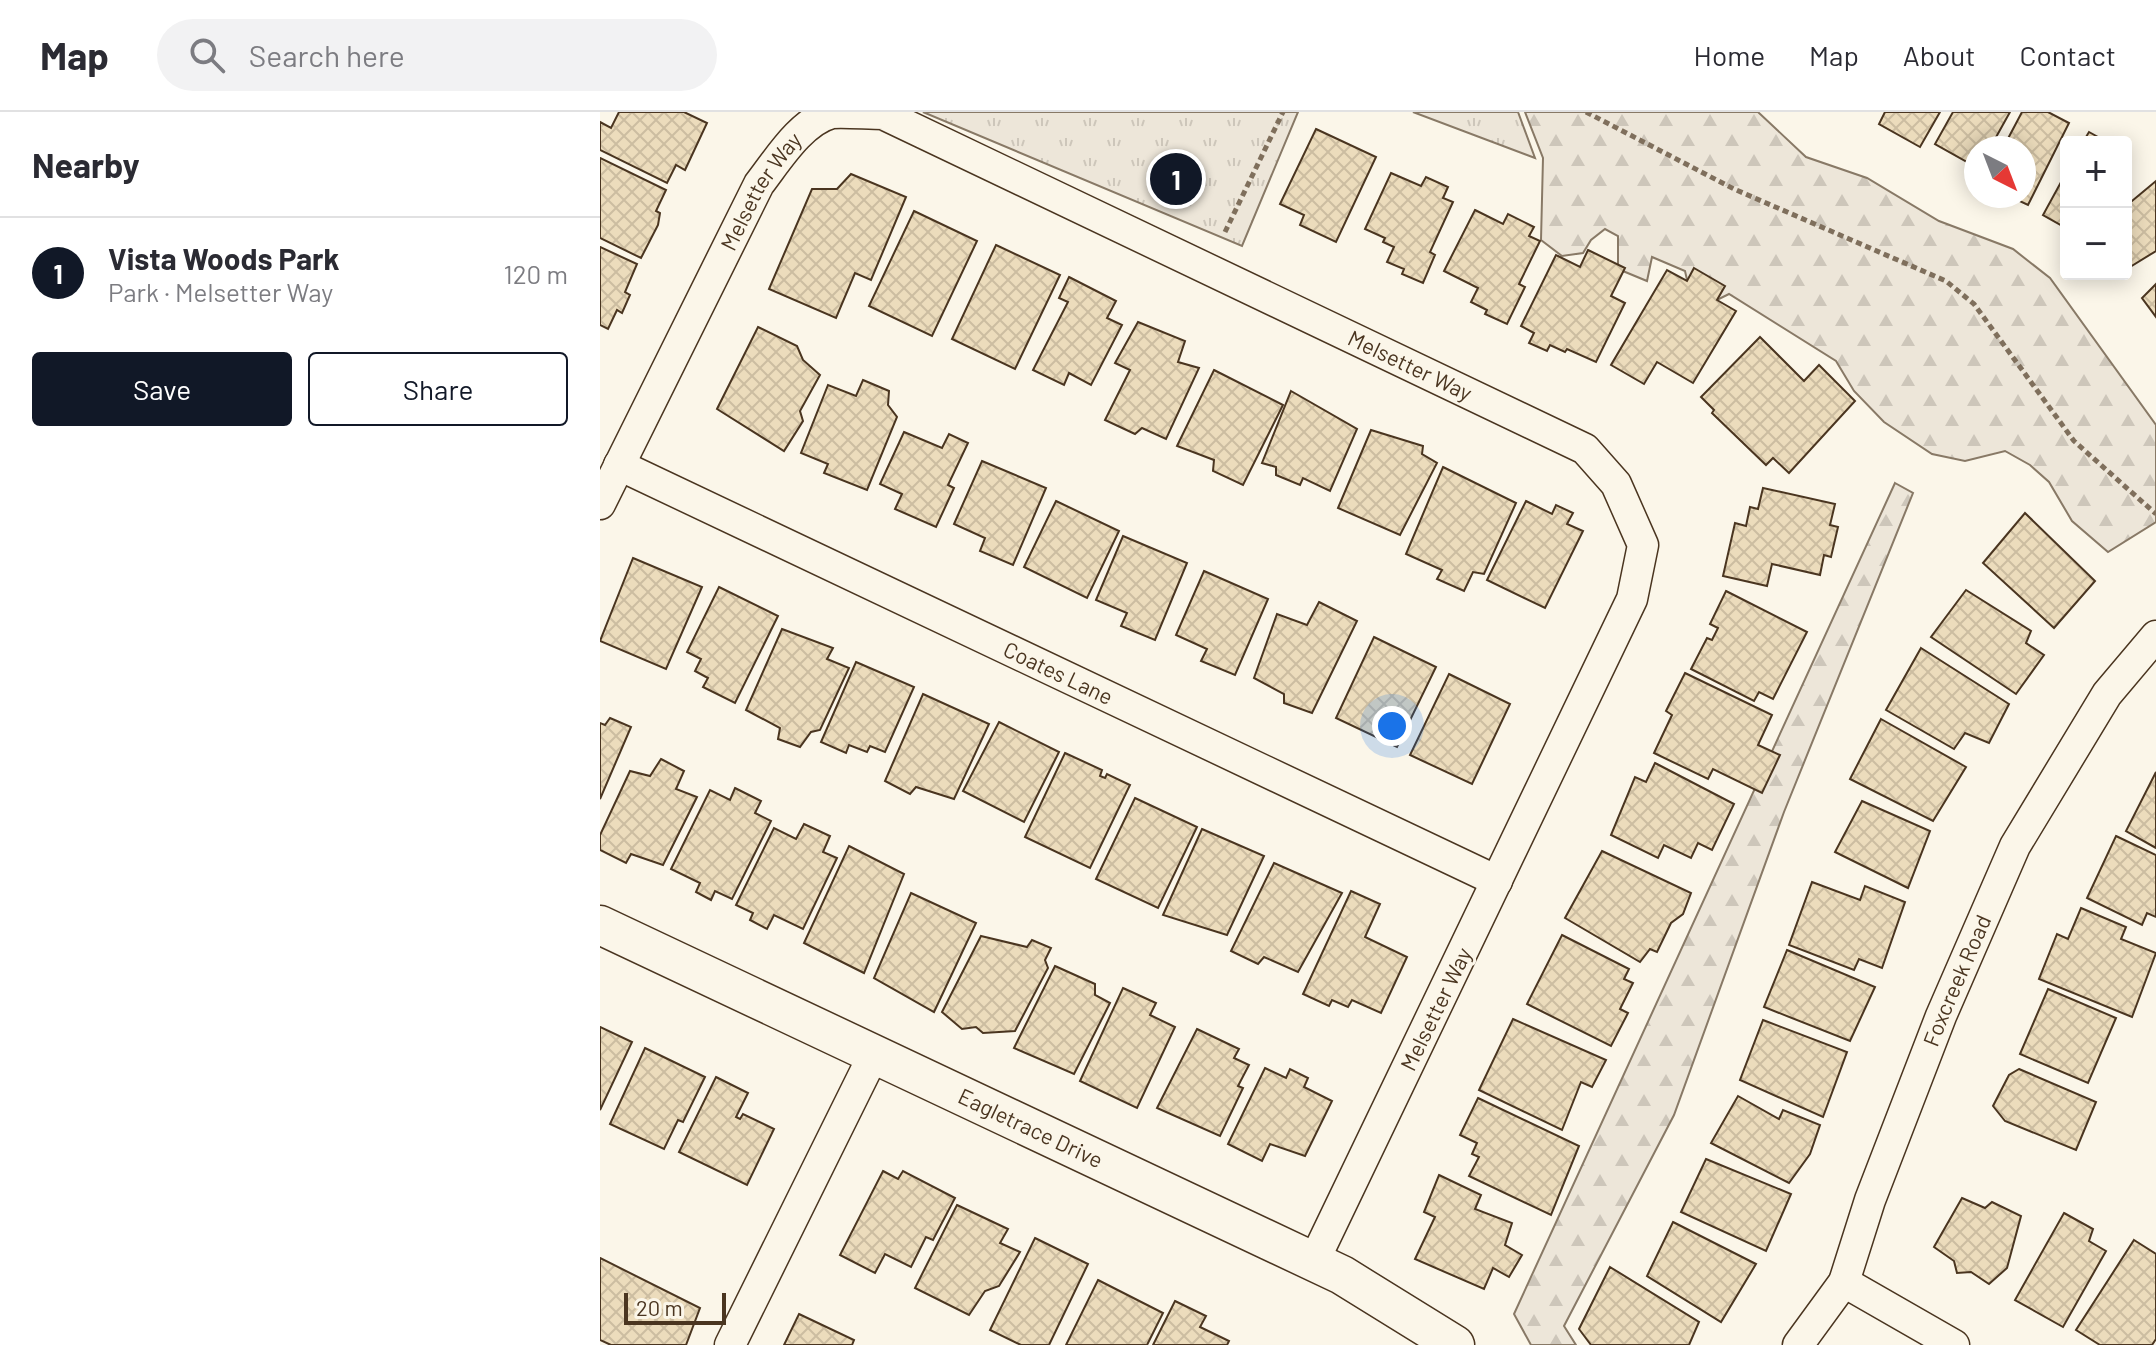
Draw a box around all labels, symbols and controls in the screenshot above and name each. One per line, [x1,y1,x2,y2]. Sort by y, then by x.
search box [157,19,717,91]
text: Map [40,32,109,78]
icon: search [185,33,229,77]
text: Search here [249,37,405,73]
text: Home [1694,38,1765,72]
text: Map [1809,38,1859,72]
text: About [1903,38,1975,72]
text: Contact [2019,38,2116,72]
street label: Melsetter Way [714,126,806,254]
north arrow [1964,136,2036,208]
map controls [2060,136,2132,280]
button: + [2060,136,2132,208]
text: Nearby [32,144,140,185]
pin: 1 [1150,149,1202,209]
button: − [2060,208,2132,280]
text: Vista Woods Park [108,240,340,276]
text: 1 [53,258,63,289]
text: 120 m [504,258,568,289]
text: Park · Melsetter Way [108,276,333,307]
street label: Melsetter Way [1344,324,1477,405]
button: Save [32,352,292,426]
button: Share [308,352,568,426]
street label: Coates Lane [1000,635,1117,709]
your location [1372,706,1412,746]
street label: Foxcreek Road [1917,911,1995,1050]
street label: Melsetter Way [1394,943,1476,1074]
street label: Eagletrace Drive [954,1082,1107,1172]
scale bar [624,1289,726,1325]
text: 20 m [636,1294,683,1320]

